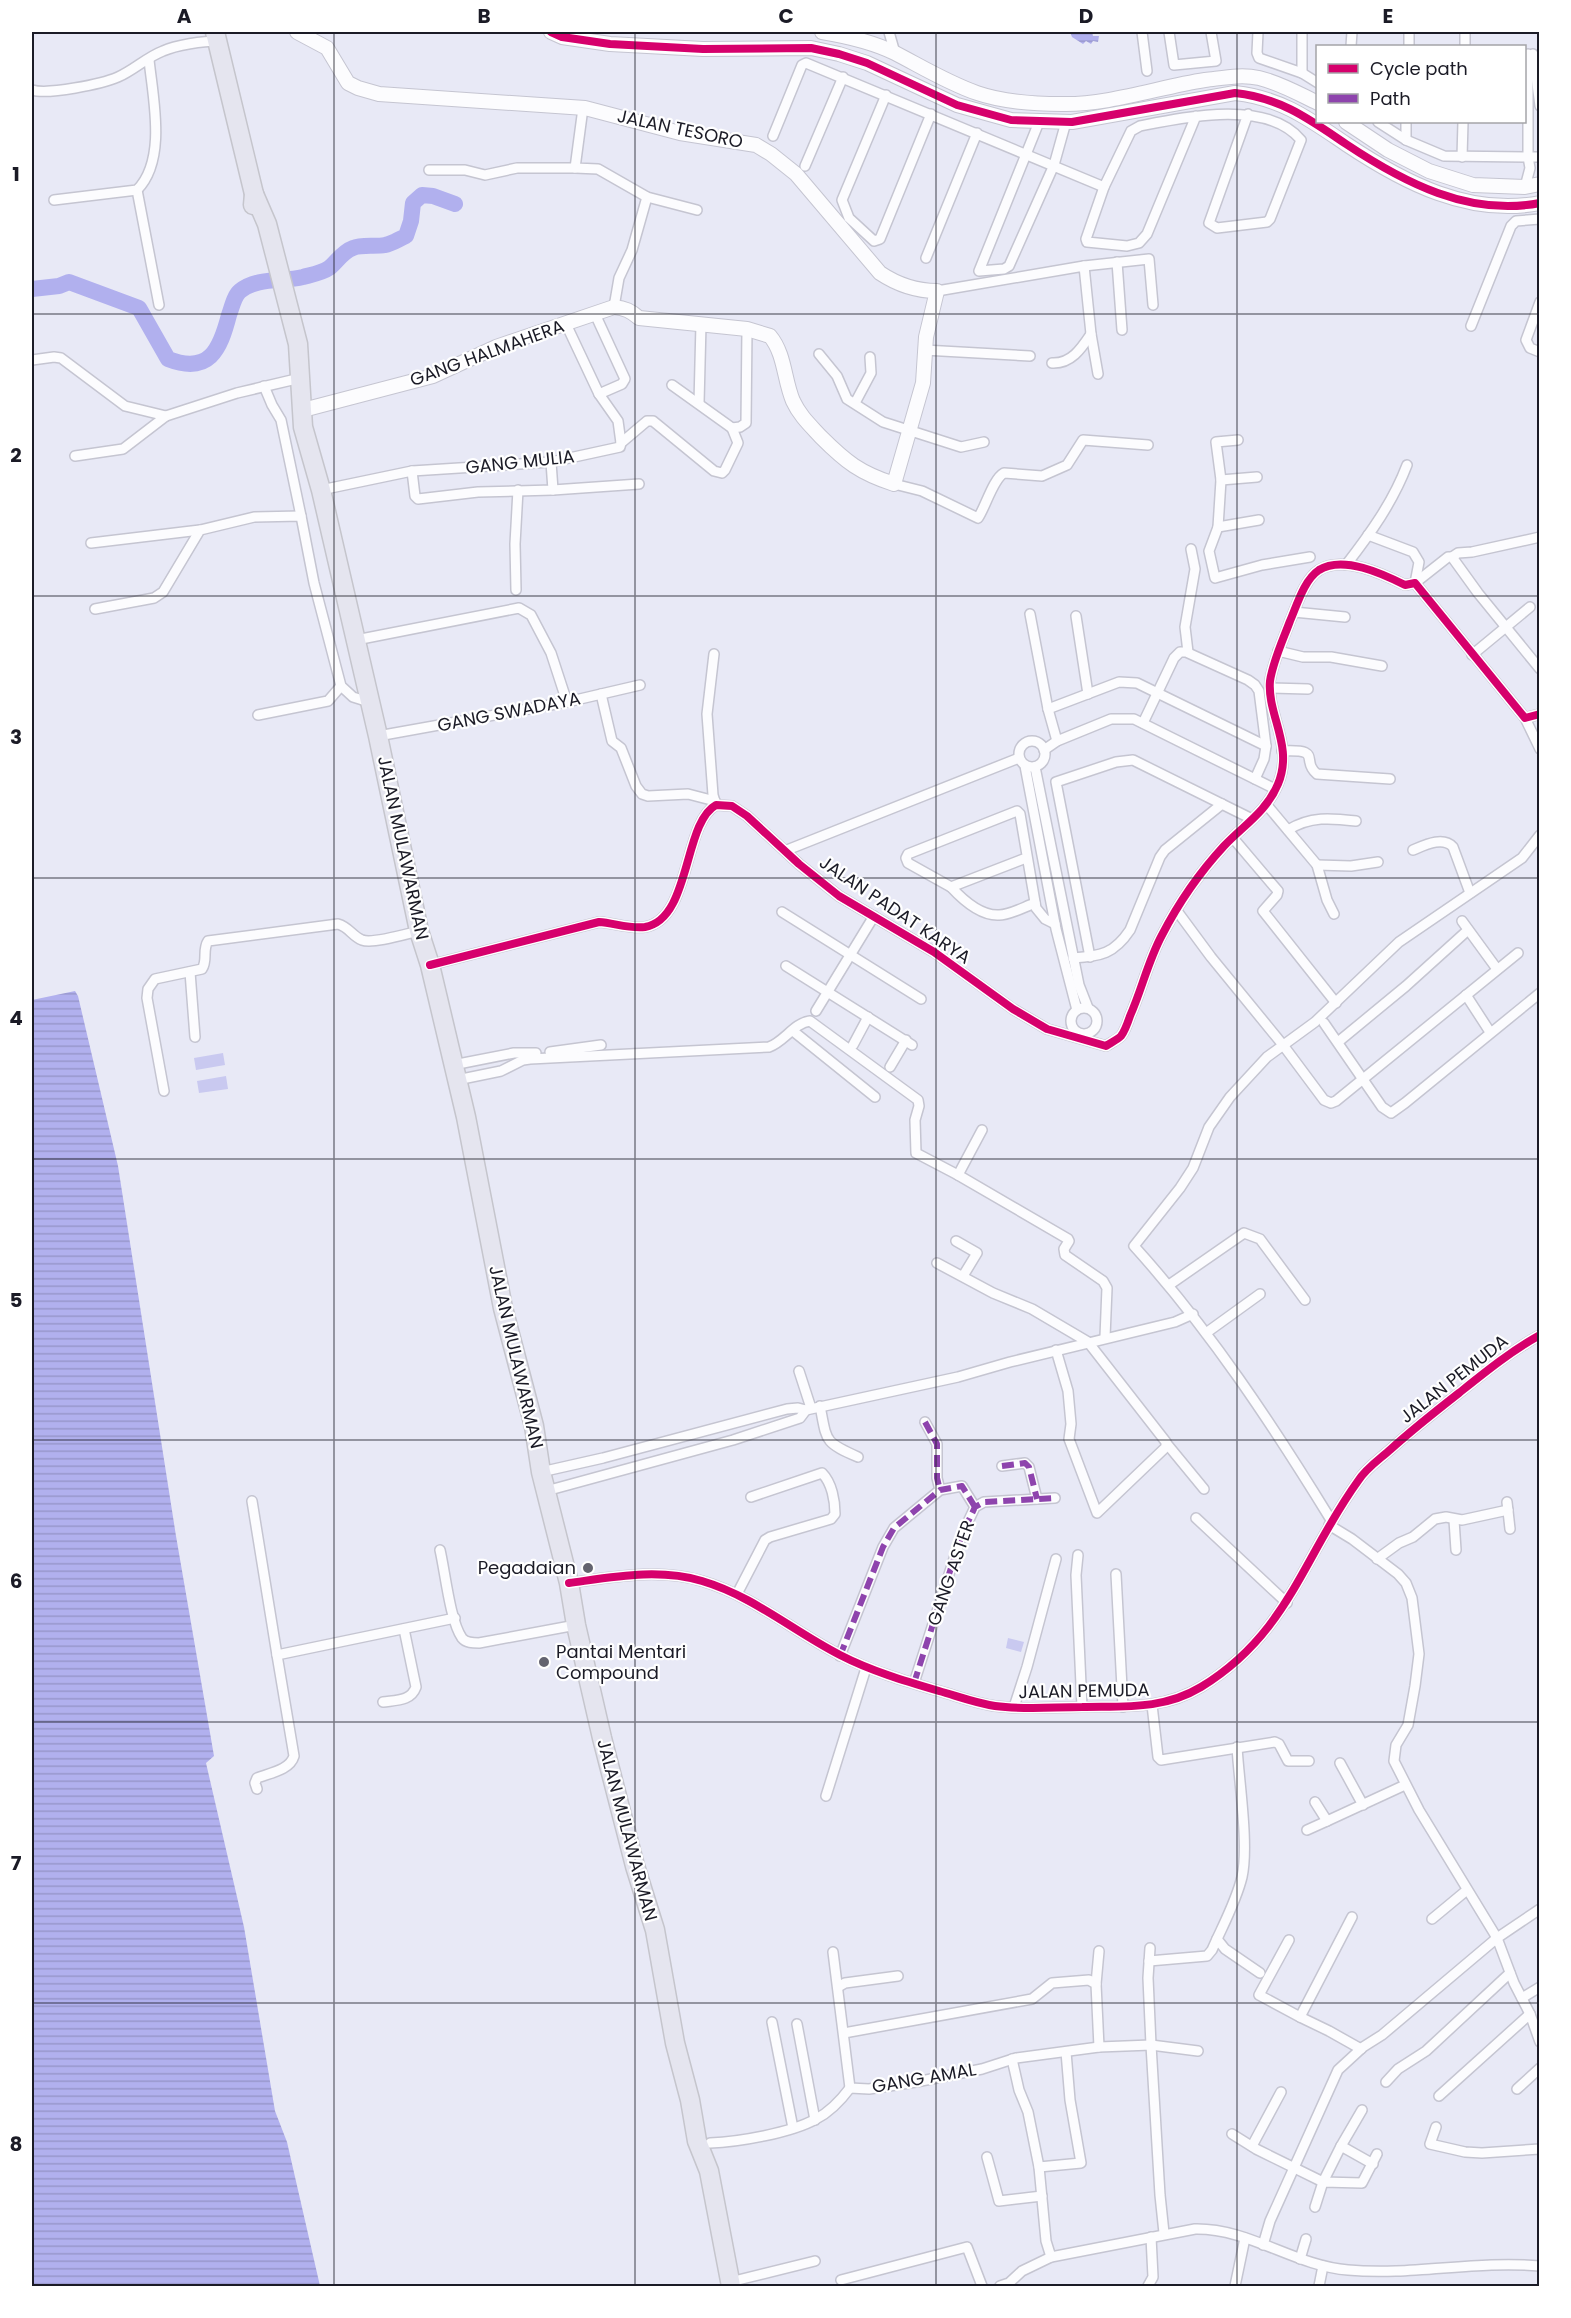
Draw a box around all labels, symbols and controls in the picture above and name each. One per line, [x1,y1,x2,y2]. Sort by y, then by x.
text: A [177,2,192,30]
text: B [477,2,491,30]
text: C [778,2,794,30]
text: D [1079,2,1093,30]
text: E [1383,2,1393,30]
legend [1316,45,1526,123]
text: Cycle path [1370,56,1468,81]
text: Path [1370,86,1411,111]
street label: JALAN TESORO [615,103,745,154]
text: 1 [12,160,20,188]
street label: GANG HALMAHERA [406,313,567,392]
text: 2 [10,441,22,469]
street label: GANG MULIA [464,443,576,480]
street label: GANG SWADAYA [435,685,583,738]
text: 3 [10,723,22,751]
street label: JALAN MULAWARMAN [372,754,435,942]
street label: JALAN PADAT KARYA [815,850,976,970]
text: 4 [9,1004,23,1032]
street label: JALAN MULAWARMAN [483,1263,550,1451]
text: 5 [10,1286,23,1314]
street label: JALAN PEMUDA [1394,1328,1513,1429]
street label: GANG ASTER [921,1517,980,1629]
place label: Pegadaian [478,1555,576,1580]
marker: Pegadaian [581,1561,595,1575]
text: 6 [10,1567,22,1595]
place label: Pantai Mentari Compound [556,1639,686,1685]
marker: Pantai Mentari Compound [537,1655,551,1669]
street label: JALAN PEMUDA [1018,1677,1150,1704]
street label: JALAN MULAWARMAN [591,1736,664,1924]
text: 7 [11,1849,22,1877]
street label: GANG AMAL [870,2056,978,2099]
text: 8 [10,2130,22,2158]

